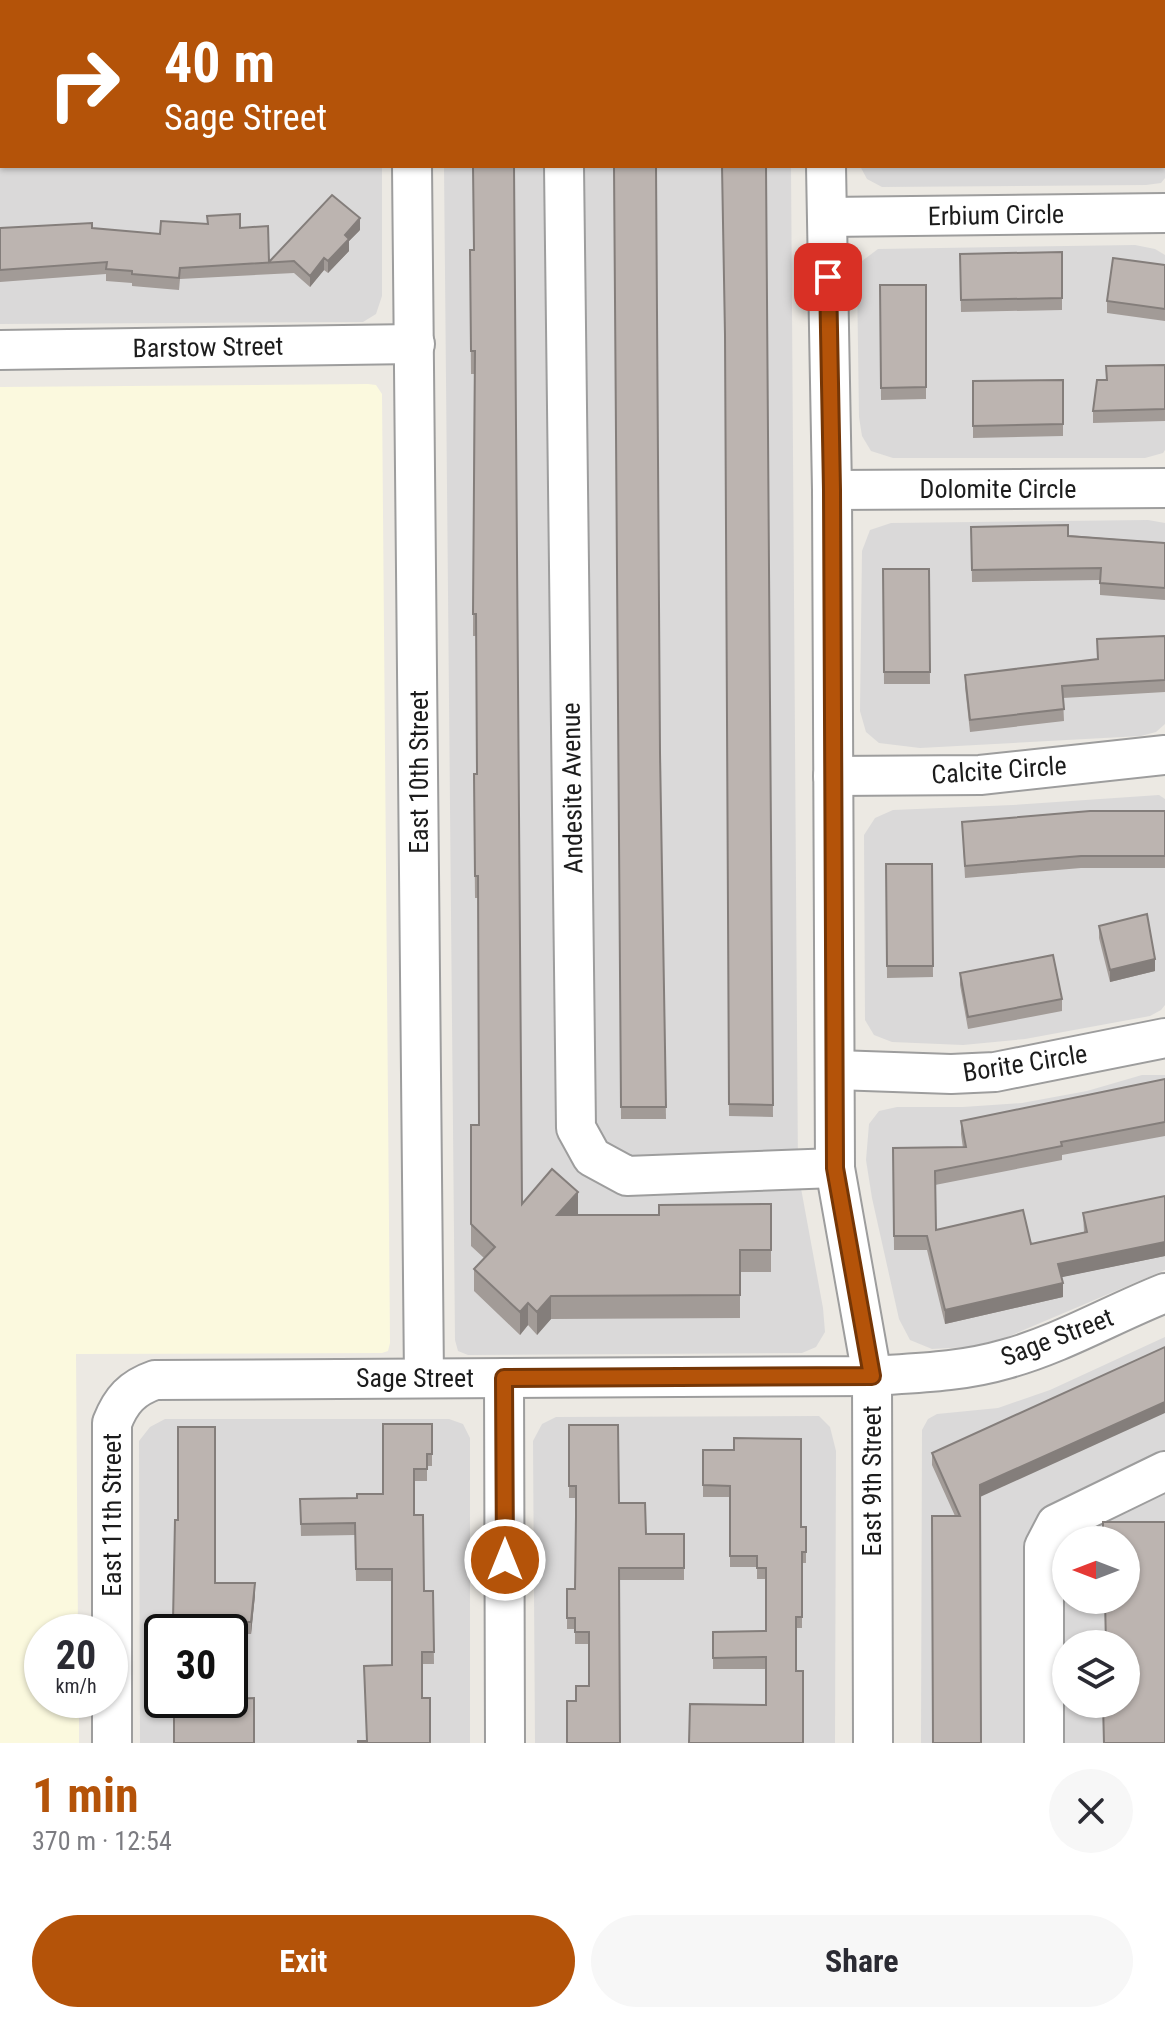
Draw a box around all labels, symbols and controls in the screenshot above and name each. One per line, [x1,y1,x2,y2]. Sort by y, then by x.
text: 40 m [164,30,275,96]
icon: right [32,32,136,136]
text: Sage Street [164,97,327,139]
street label: Erbium Circle [928,199,1064,231]
pin [794,243,862,311]
icon: arrive [806,255,850,299]
street label: Barstow Street [132,331,284,363]
street label: Dolomite Circle [920,474,1076,504]
street label: East 10th Street [404,690,434,854]
street label: Andesite Avenue [556,702,588,874]
street label: Calcite Circle [930,750,1068,790]
street label: Borite Circle [961,1038,1089,1088]
street label: Sage Street [997,1302,1117,1372]
street label: Sage Street [356,1363,474,1393]
street label: East 9th Street [857,1406,887,1556]
street label: East 11th Street [97,1433,127,1597]
position arrow [463,1518,547,1602]
north arrow [1052,1526,1140,1614]
map controls [1052,1526,1140,1718]
speed limit sign: 30 [144,1614,248,1718]
button: layers [1052,1630,1140,1718]
text: 20 [56,1632,96,1679]
text: km/h [55,1674,97,1698]
text: 1 min [32,1767,139,1824]
button: close [1049,1769,1133,1853]
text: 370 m · 12:54 [32,1826,172,1856]
button: Exit [32,1915,575,2007]
button: Share [591,1915,1133,2007]

